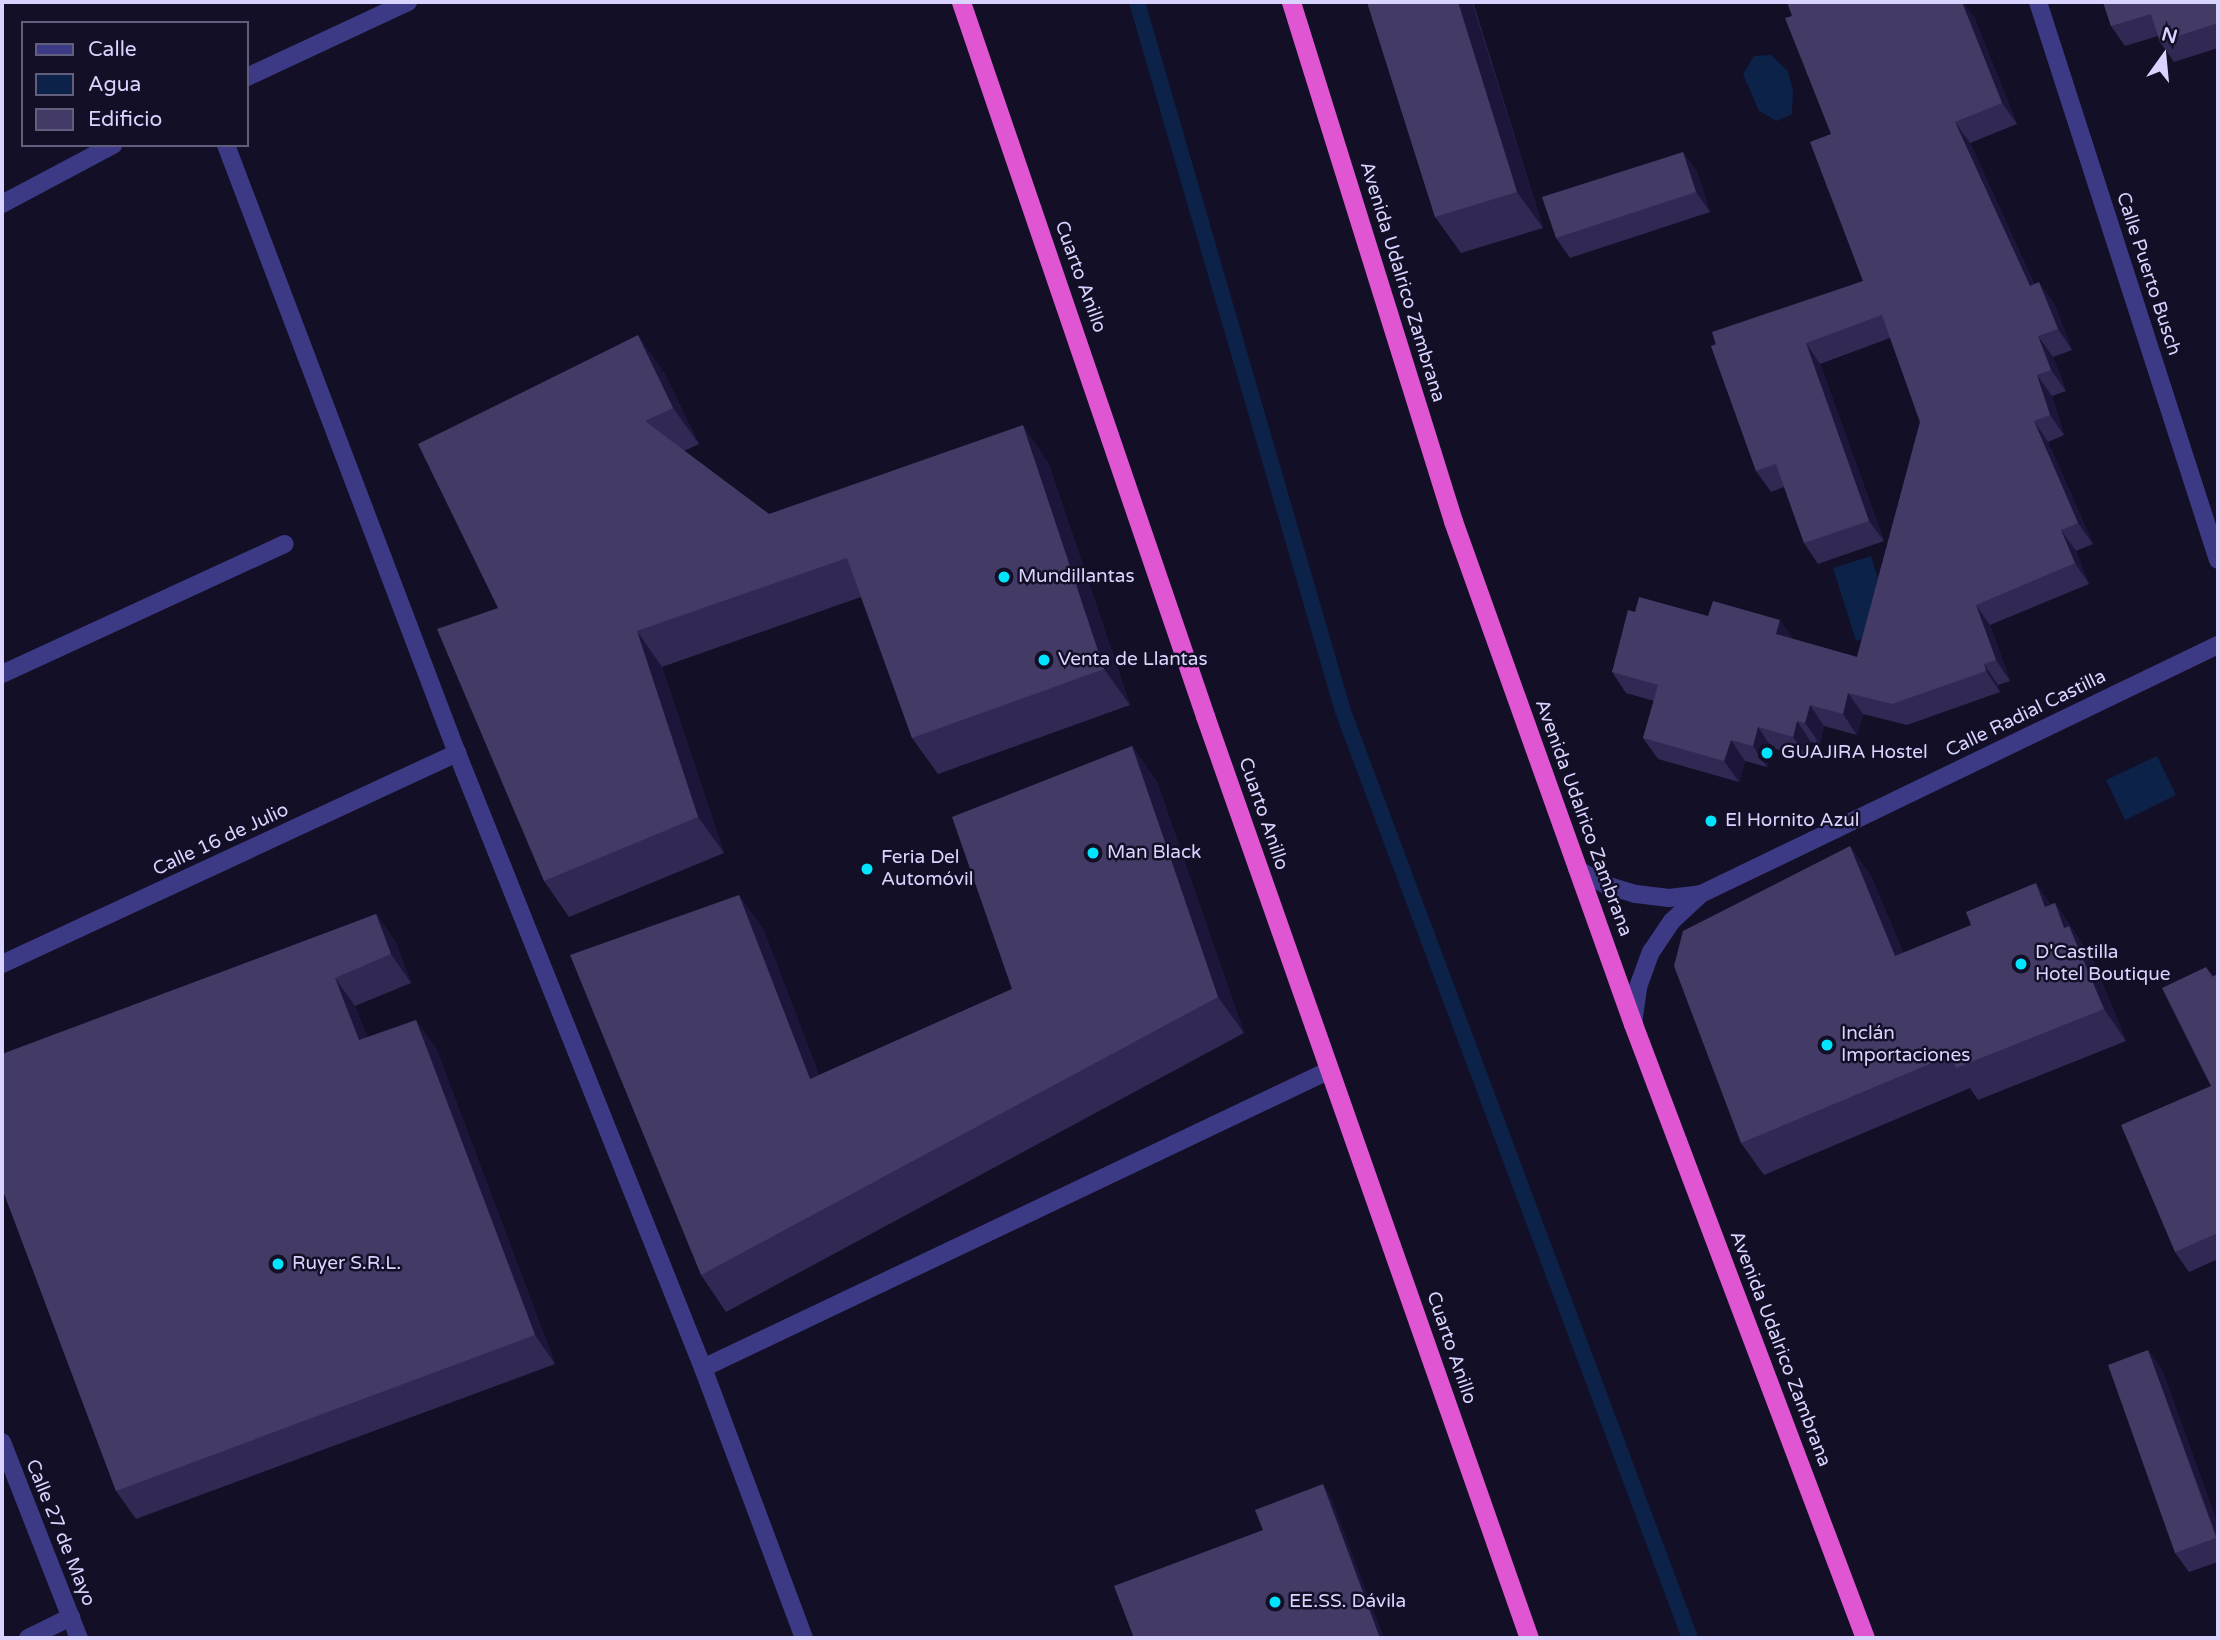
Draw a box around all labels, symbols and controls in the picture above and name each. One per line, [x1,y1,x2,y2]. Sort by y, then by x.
legend [21,21,248,147]
north arrow [2129,21,2199,91]
text: N [2159,23,2180,48]
text: Calle [88,37,137,62]
text: Agua [88,72,141,97]
text: Edificio [88,107,162,132]
street label: Avenida Udalrico Zambrana [1354,159,1450,405]
street label: Calle Puerto Busch [2111,189,2185,359]
street label: Cuarto Anillo [1049,218,1111,336]
place label: Mundillantas [1018,566,1135,588]
marker: Mundillantas [996,569,1012,585]
place label: Venta de Llantas [1058,649,1208,671]
marker: Venta de Llantas [1036,652,1052,668]
street label: Calle Radial Castilla [1942,665,2110,763]
street label: Avenida Udalrico Zambrana [1529,696,1637,940]
place label: GUAJIRA Hostel [1781,742,1928,764]
marker: GUAJIRA Hostel [1759,745,1775,761]
street label: Cuarto Anillo [1233,755,1293,873]
street label: Calle 16 de Julio [150,799,292,881]
place label: El Hornito Azul [1725,810,1860,832]
marker: El Hornito Azul [1703,813,1719,829]
place label: Man Black [1107,842,1201,864]
marker: Man Black [1085,845,1101,861]
place label: Feria Del Automóvil [881,847,974,891]
marker: Feria Del Automóvil [859,861,875,877]
place label: D'Castilla Hotel Boutique [2035,942,2171,986]
marker: D'Castilla Hotel Boutique [2013,956,2029,972]
place label: Inclán Importaciones [1841,1023,1970,1067]
marker: Inclán Importaciones [1819,1037,1835,1053]
street label: Avenida Udalrico Zambrana [1724,1228,1836,1470]
place label: Ruyer S.R.L. [292,1253,401,1275]
marker: Ruyer S.R.L. [270,1256,286,1272]
street label: Cuarto Anillo [1421,1289,1481,1407]
street label: Calle 27 de Mayo [20,1456,100,1610]
place label: EE.SS. Dávila [1289,1591,1406,1613]
marker: EE.SS. Dávila [1267,1594,1283,1610]

